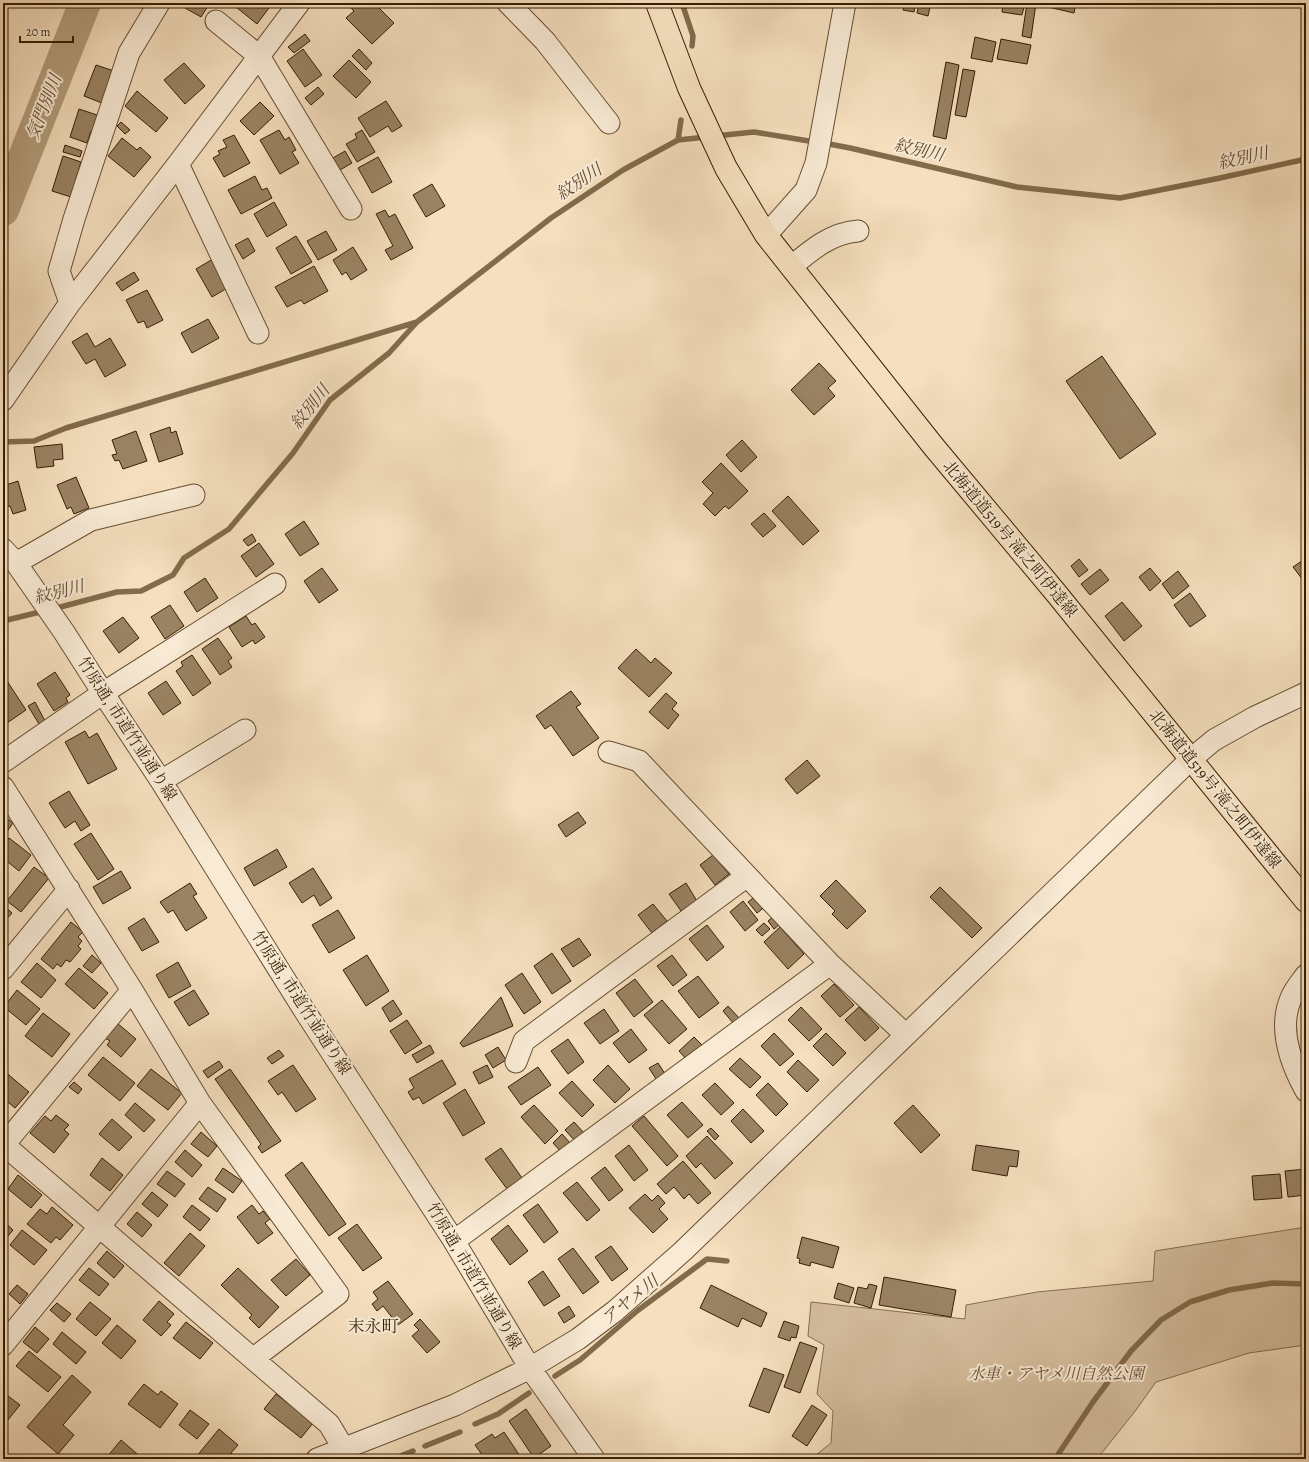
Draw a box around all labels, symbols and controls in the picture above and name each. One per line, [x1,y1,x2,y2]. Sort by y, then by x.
scale bar [20,18,73,44]
text: 20 m [26,24,50,40]
water label: 気門別川 [21,69,68,143]
water label: 紋別川 [892,133,948,167]
water label: 紋別川 [1216,141,1272,175]
water label: 紋別川 [551,157,608,206]
water label: 紋別川 [285,378,336,434]
street label: 北海道道519号 滝之町伊達線 [938,456,1082,622]
water label: 紋別川 [31,574,88,609]
street label: 竹原通, 市道竹並通り線 [72,653,182,805]
street label: 北海道道519号 滝之町伊達線 [1144,705,1286,873]
street label: 竹原通, 市道竹並通り線 [246,927,356,1079]
street label: 竹原通, 市道竹並通り線 [421,1199,527,1353]
water label: アヤメ川 [596,1269,665,1330]
district label: 末永町 [348,1315,399,1338]
park label: 水車・アヤメ川自然公園 [968,1363,1147,1385]

